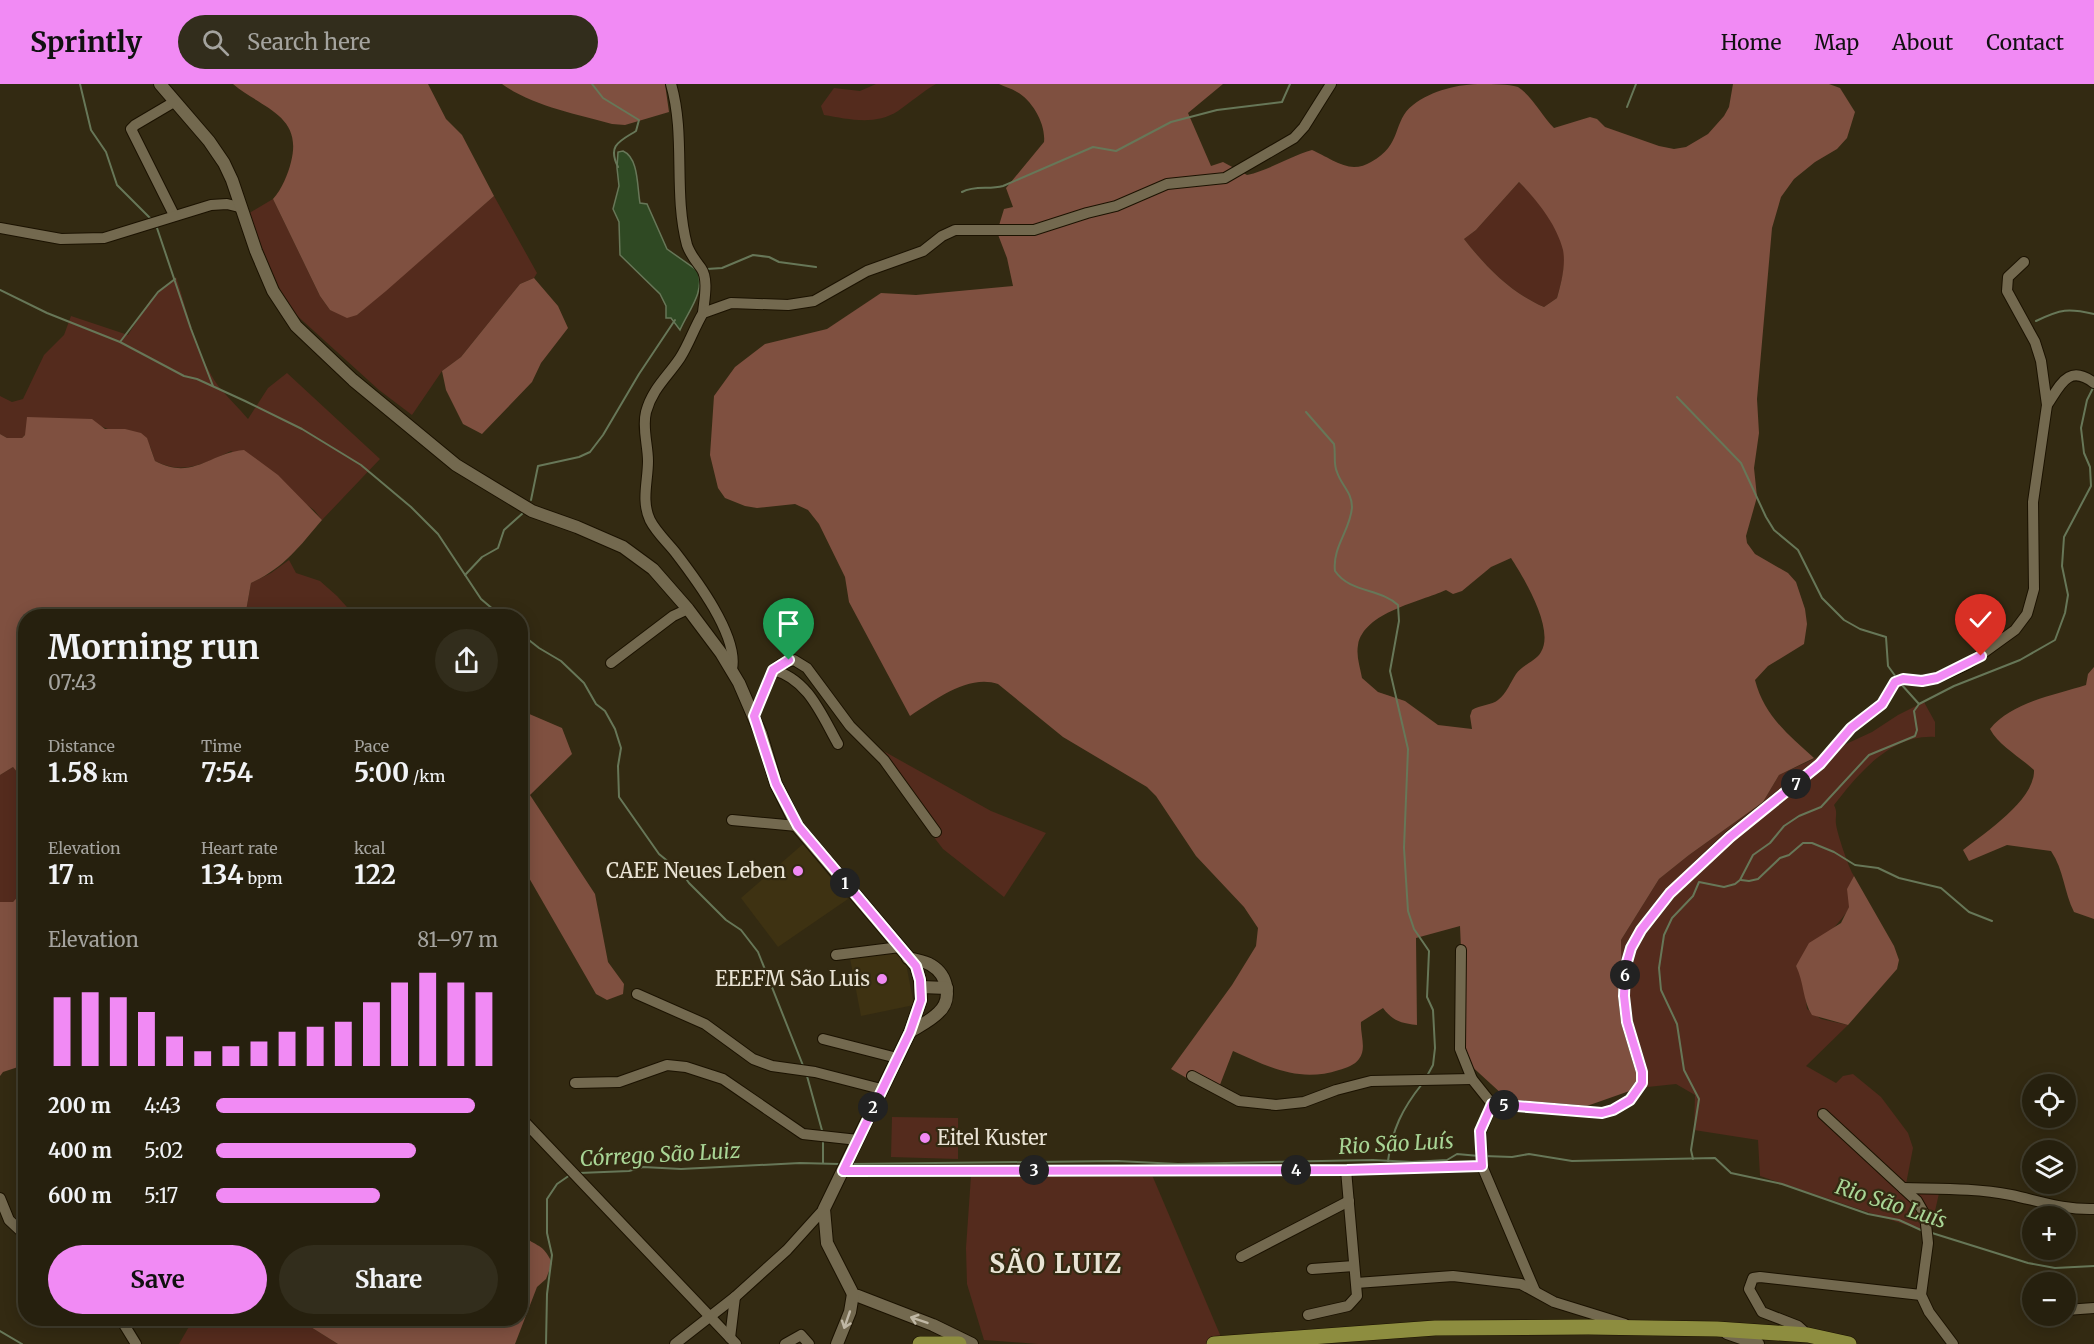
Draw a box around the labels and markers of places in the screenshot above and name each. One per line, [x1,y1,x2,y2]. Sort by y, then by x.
pin [1955,594,2006,656]
pin [763,598,814,660]
pin: 7 [1781,769,1811,799]
place label: CAEE Neues Leben [606,858,786,883]
marker: CAEE Neues Leben [791,864,805,878]
pin: 1 [830,868,860,898]
pin: 6 [1610,960,1640,990]
place label: EEEFM São Luis [715,966,870,991]
marker: EEEFM São Luis [875,972,889,986]
pin: 5 [1489,1090,1519,1120]
pin: 2 [858,1092,888,1122]
place label: Eitel Kuster [937,1125,1048,1150]
marker: Eitel Kuster [918,1131,932,1145]
pin: 3 [1019,1155,1049,1185]
pin: 4 [1281,1155,1311,1185]

